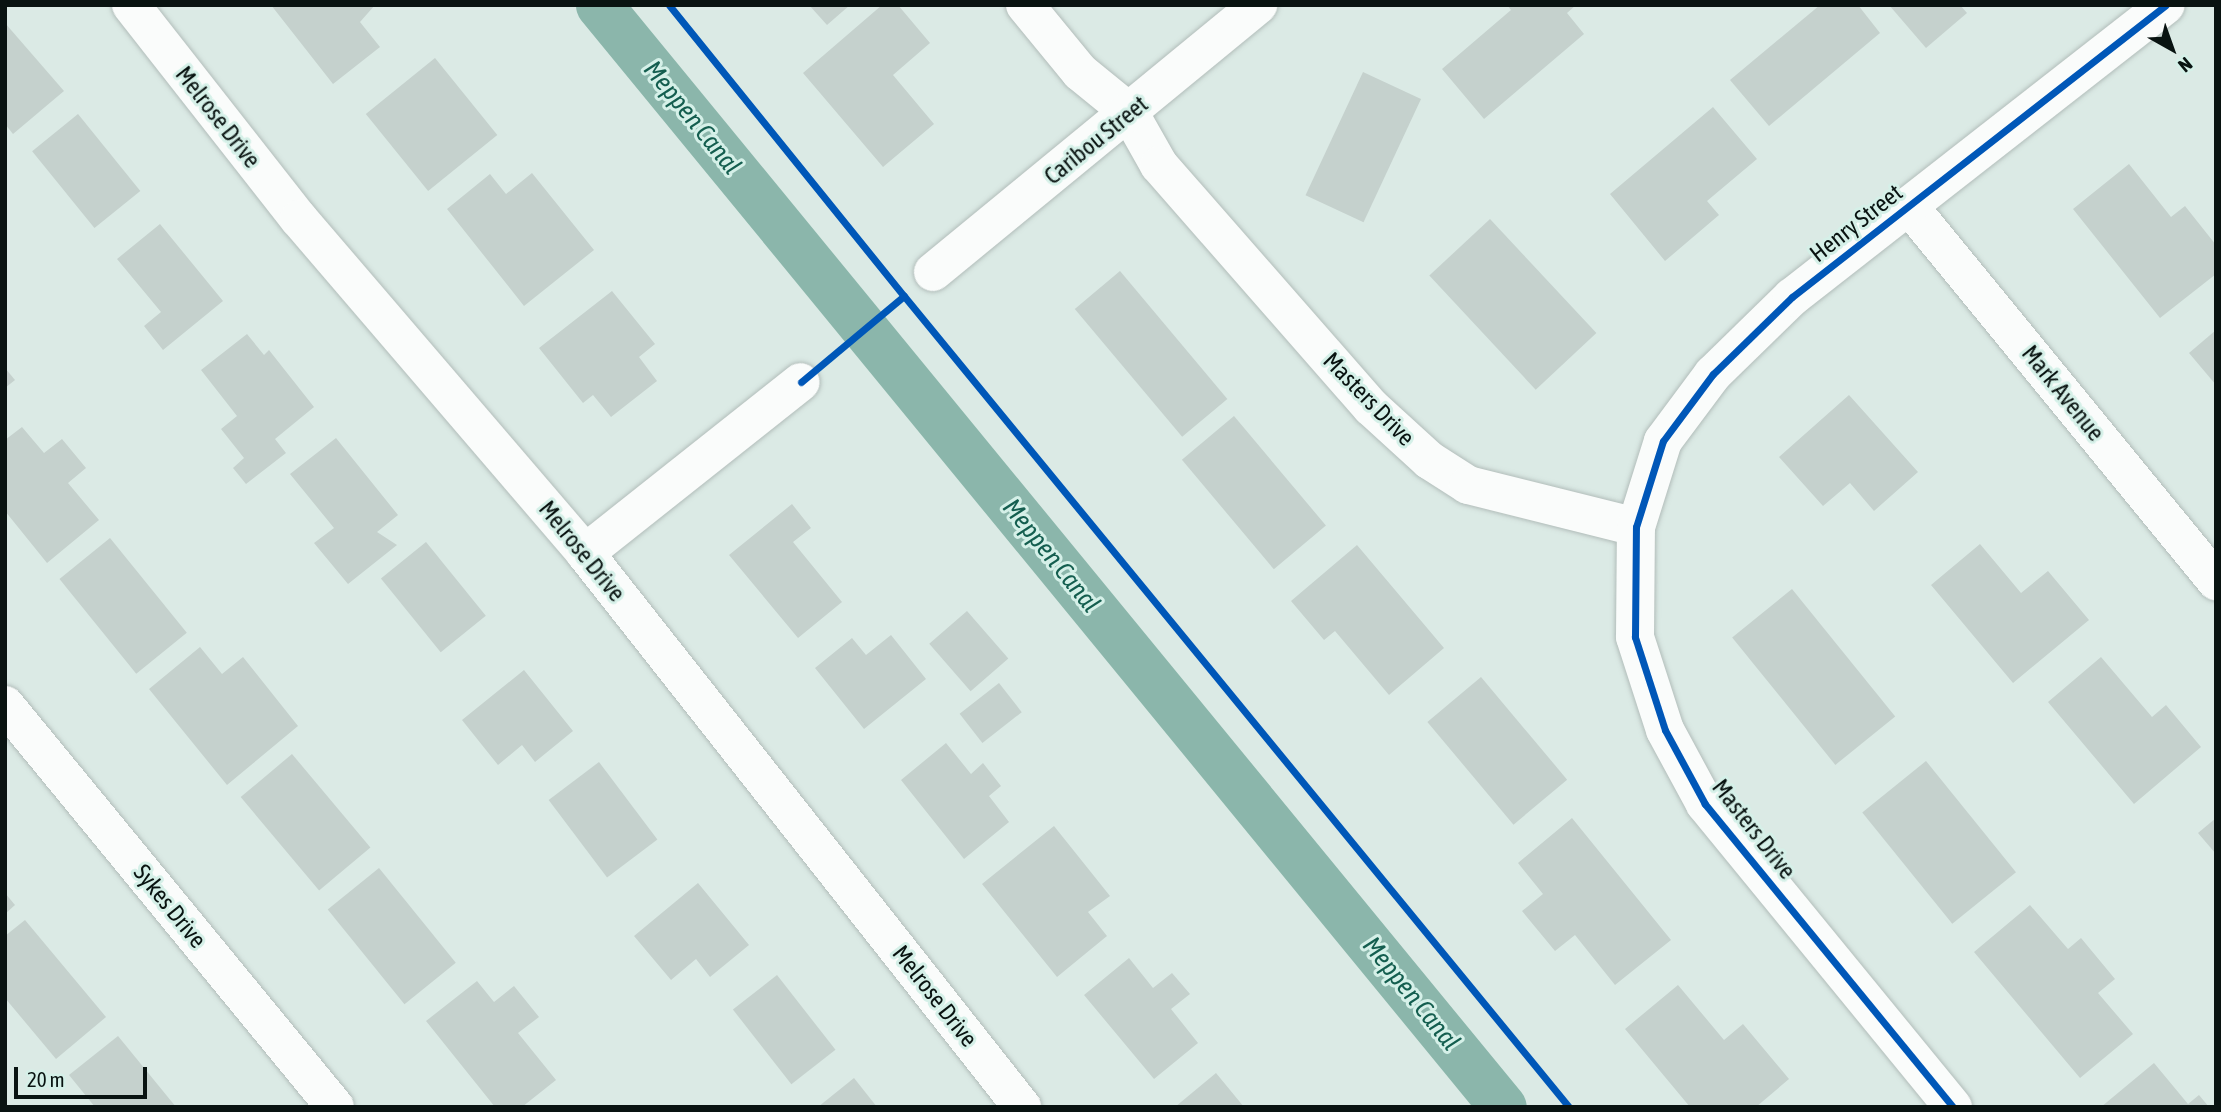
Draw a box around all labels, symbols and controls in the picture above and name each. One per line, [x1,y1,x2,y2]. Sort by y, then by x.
north arrow [2137,14,2207,84]
text: N [2174,53,2197,77]
water label: Meppen Canal [637,55,747,181]
street label: Melrose Drive [169,60,267,174]
street label: Caribou Street [1038,90,1154,190]
street label: Henry Street [1804,178,1908,268]
street label: Mark Avenue [2016,339,2110,447]
street label: Masters Drive [1317,346,1421,452]
water label: Meppen Canal [996,493,1106,619]
street label: Melrose Drive [533,495,631,607]
street label: Masters Drive [1706,773,1802,885]
street label: Sykes Drive [128,858,212,954]
water label: Meppen Canal [1356,931,1466,1057]
street label: Melrose Drive [886,939,984,1053]
scale bar [18,1052,150,1096]
text: 20 m [27,1067,65,1091]

